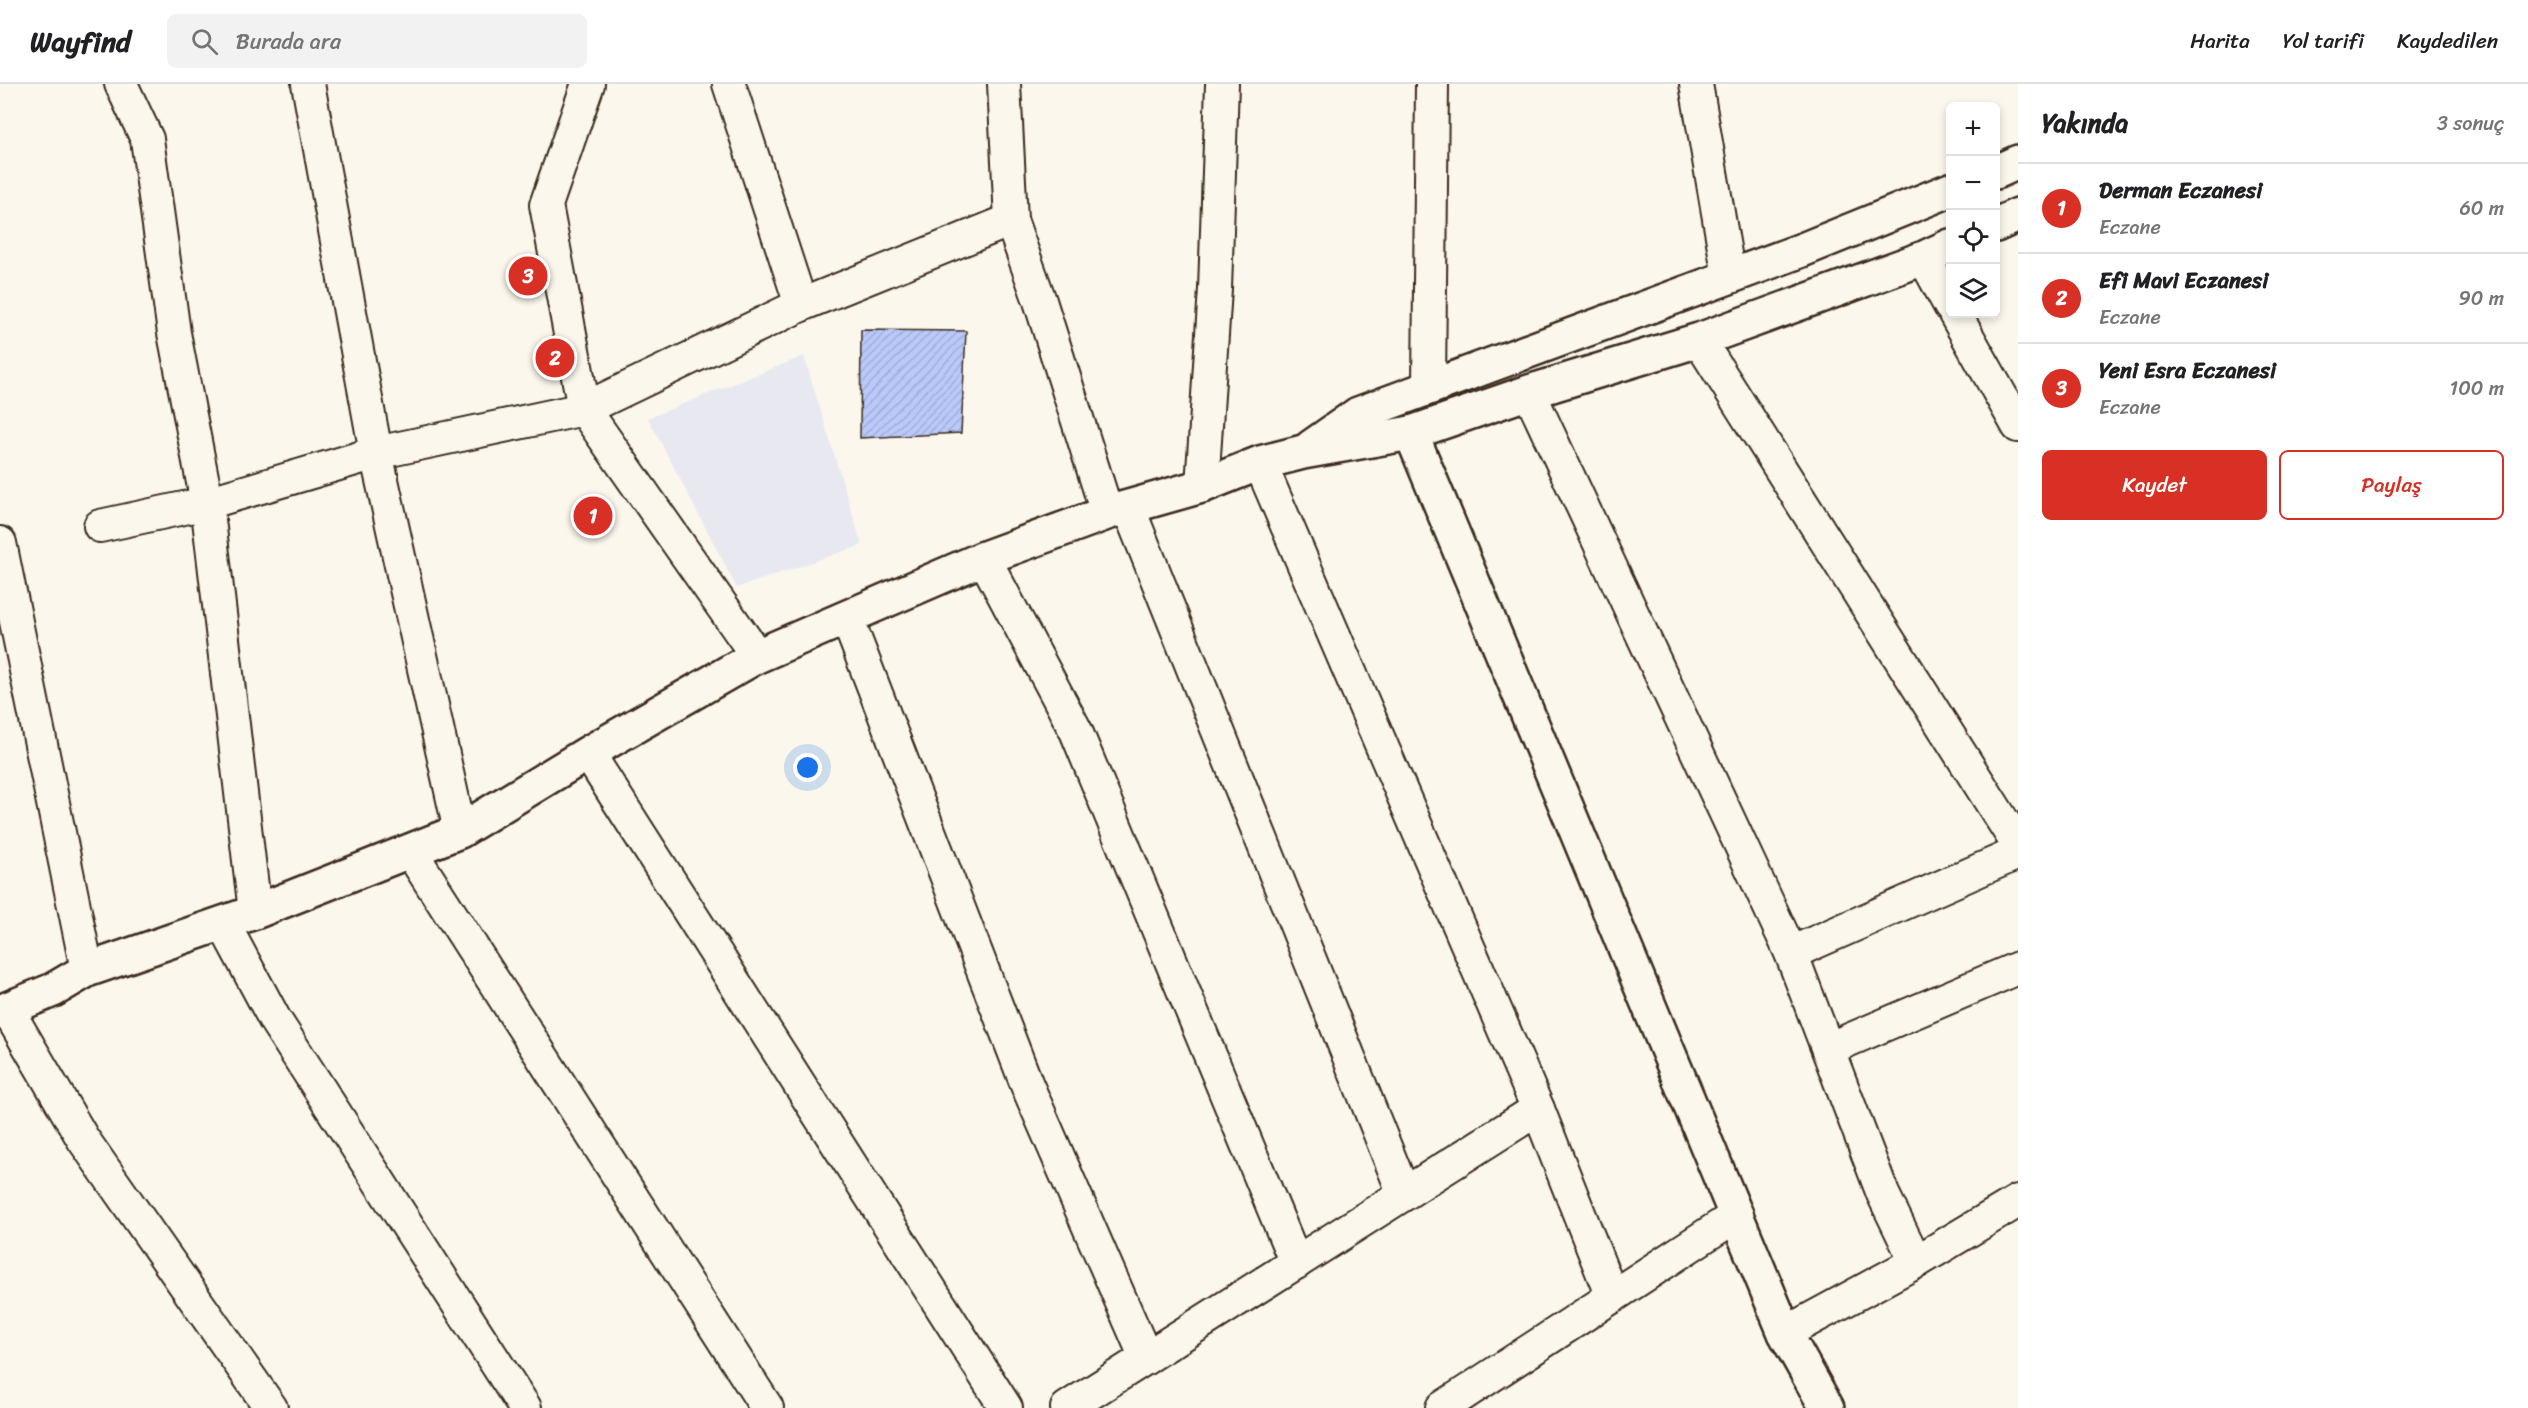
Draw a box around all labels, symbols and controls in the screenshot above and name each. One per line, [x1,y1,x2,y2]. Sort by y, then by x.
search box [167,14,587,68]
text: Wayfind [30,17,131,66]
text: Burada ara [236,22,341,61]
text: Harita [2190,22,2250,60]
text: Yol tarifi [2283,22,2364,60]
text: Kaydedilen [2397,22,2498,60]
icon: search [188,25,221,58]
text: Yakında [2042,100,2128,146]
map controls [1946,102,2000,318]
button: + [1946,102,2000,156]
text: 3 sonuç [2437,106,2504,141]
button: − [1946,156,2000,210]
text: Derman Eczanesi [2099,171,2262,210]
text: 1 [2057,191,2066,226]
text: 60 m [2459,191,2504,226]
button: locate [1946,210,2000,264]
text: Eczane [2099,210,2161,245]
pin: 3 [508,254,548,298]
text: Efi Mavi Eczanesi [2099,261,2268,300]
button: layers [1946,264,2000,318]
text: 2 [2056,281,2067,316]
text: 90 m [2459,281,2504,316]
text: Eczane [2099,300,2161,335]
pin: 2 [536,336,574,380]
text: Yeni Esra Eczanesi [2099,351,2276,390]
text: 3 [2056,371,2067,406]
text: 100 m [2450,371,2504,406]
text: Eczane [2099,390,2161,425]
button: Kaydet [2042,450,2267,520]
button: Paylaş [2279,450,2504,520]
pin: 1 [574,494,612,538]
your location [793,753,822,782]

